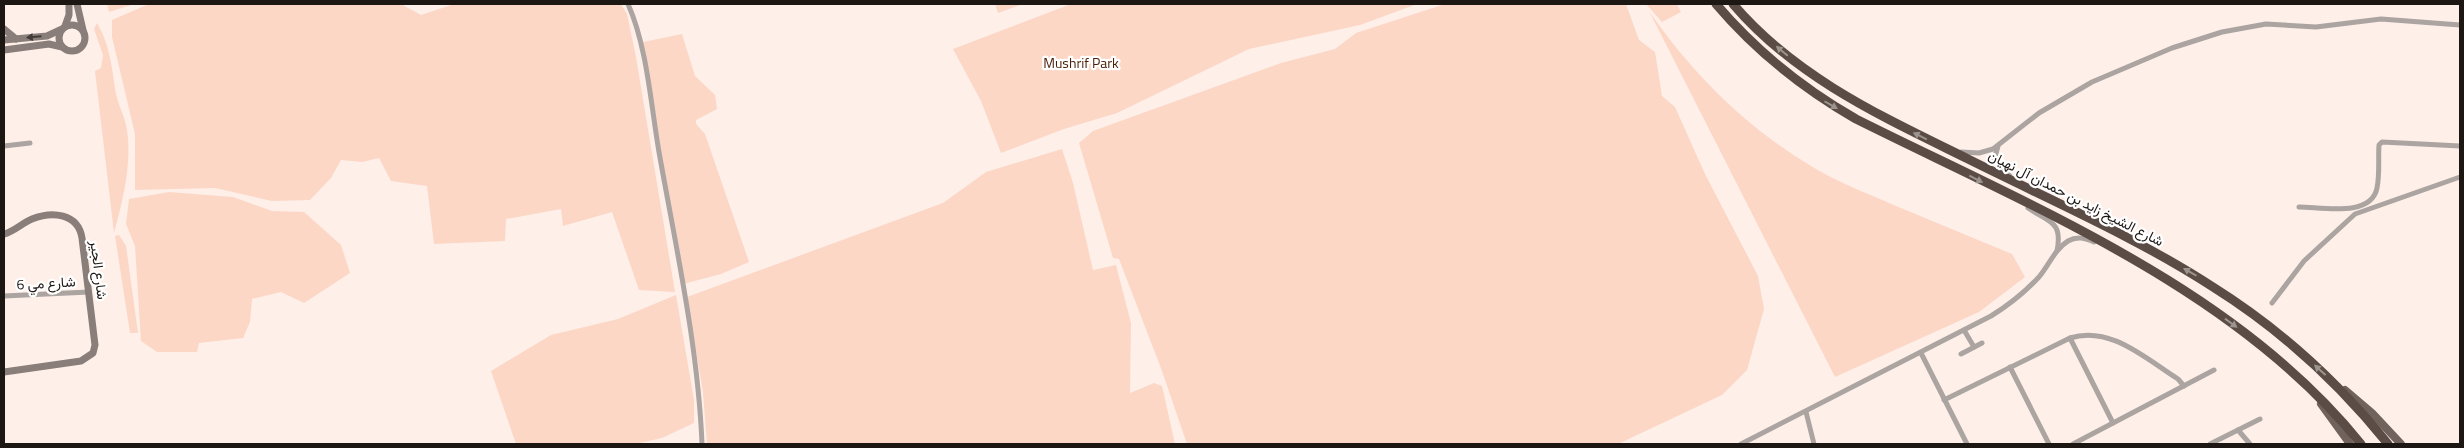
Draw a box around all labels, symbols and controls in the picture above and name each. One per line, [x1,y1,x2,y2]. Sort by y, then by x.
one-way arrow [25,33,41,41]
one-way arrow [1775,46,1788,57]
park label: Mushrif Park [1043,52,1119,73]
one-way arrow [1825,100,1838,109]
one-way arrow [1913,131,1927,139]
street label: شارع الشيخ زايد بن حمدان آل نهيان [1984,144,2168,252]
one-way arrow [1968,174,1983,183]
street label: شارع الجير [84,238,114,301]
one-way arrow [2183,268,2196,277]
street label: شارع مي 6 [16,270,76,297]
one-way arrow [2224,318,2238,328]
one-way arrow [2313,364,2326,375]

